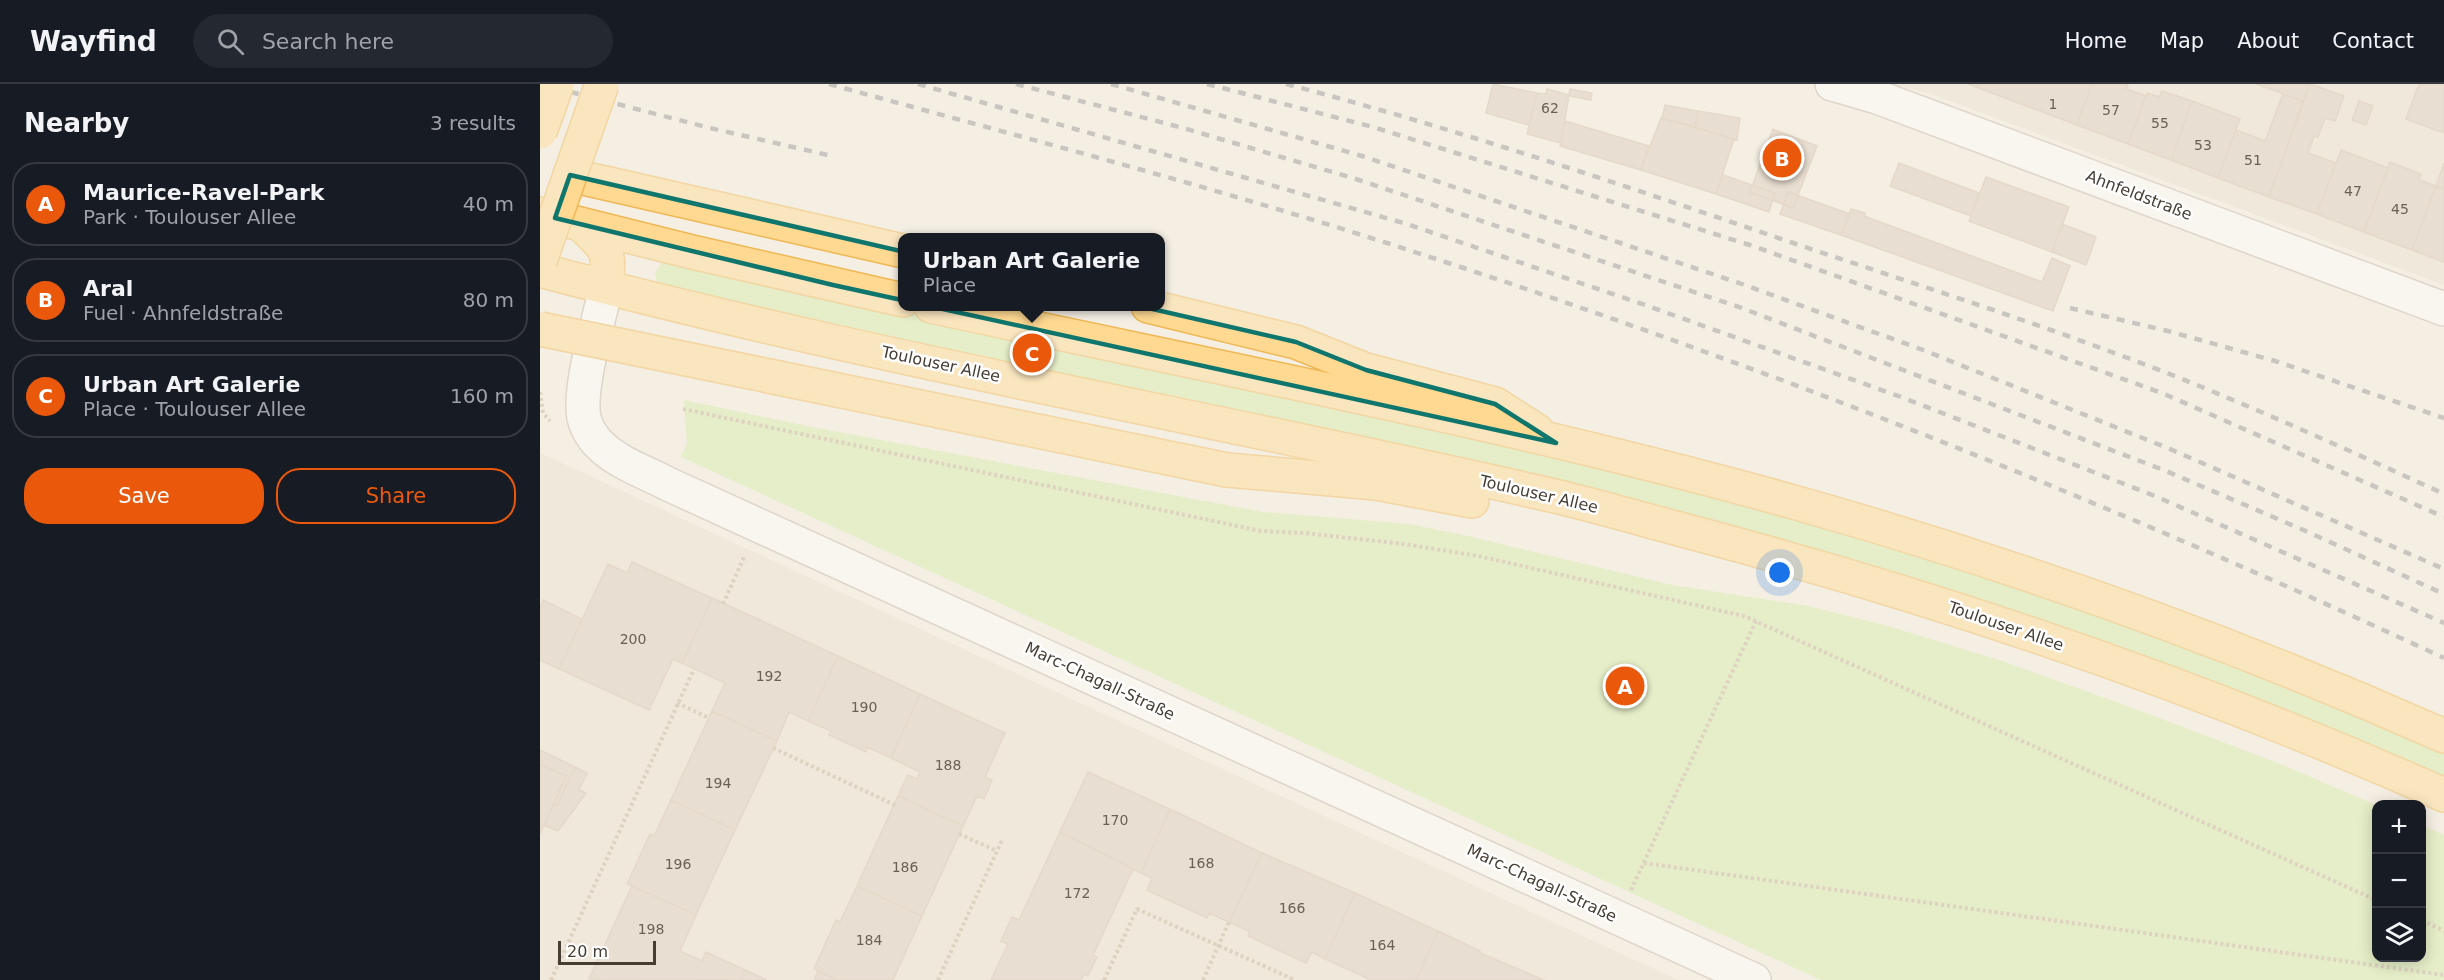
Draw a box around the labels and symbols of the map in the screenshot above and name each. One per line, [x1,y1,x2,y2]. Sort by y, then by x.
house number: 1 [2049,96,2057,112]
house number: 62 [1541,100,1559,116]
house number: 57 [2102,102,2120,118]
house number: 55 [2151,115,2169,131]
pin: B [1762,136,1802,181]
house number: 53 [2194,137,2212,153]
house number: 51 [2244,152,2262,168]
street label: Ahnfeldstraße [2083,166,2195,224]
house number: 47 [2344,183,2362,199]
house number: 45 [2391,201,2409,217]
pin: C [1012,330,1052,376]
street label: Toulouser Allee [879,342,1002,386]
street label: Toulouser Allee [1477,471,1600,517]
your location [1765,558,1794,587]
street label: Toulouser Allee [1945,597,2066,655]
house number: 200 [620,631,646,647]
street label: Marc-Chagall-Straße [1022,638,1178,724]
pin: A [1606,664,1644,708]
house number: 192 [756,668,782,684]
house number: 190 [851,699,877,715]
house number: 188 [935,757,961,773]
house number: 194 [705,775,731,791]
house number: 170 [1102,812,1128,828]
street label: Marc-Chagall-Straße [1464,840,1620,926]
house number: 168 [1188,855,1214,871]
house number: 196 [665,856,691,872]
house number: 186 [892,859,918,875]
house number: 172 [1064,885,1090,901]
house number: 166 [1279,900,1305,916]
house number: 198 [638,921,664,937]
house number: 184 [856,932,882,948]
house number: 164 [1369,937,1395,953]
scale bar [558,938,656,966]

